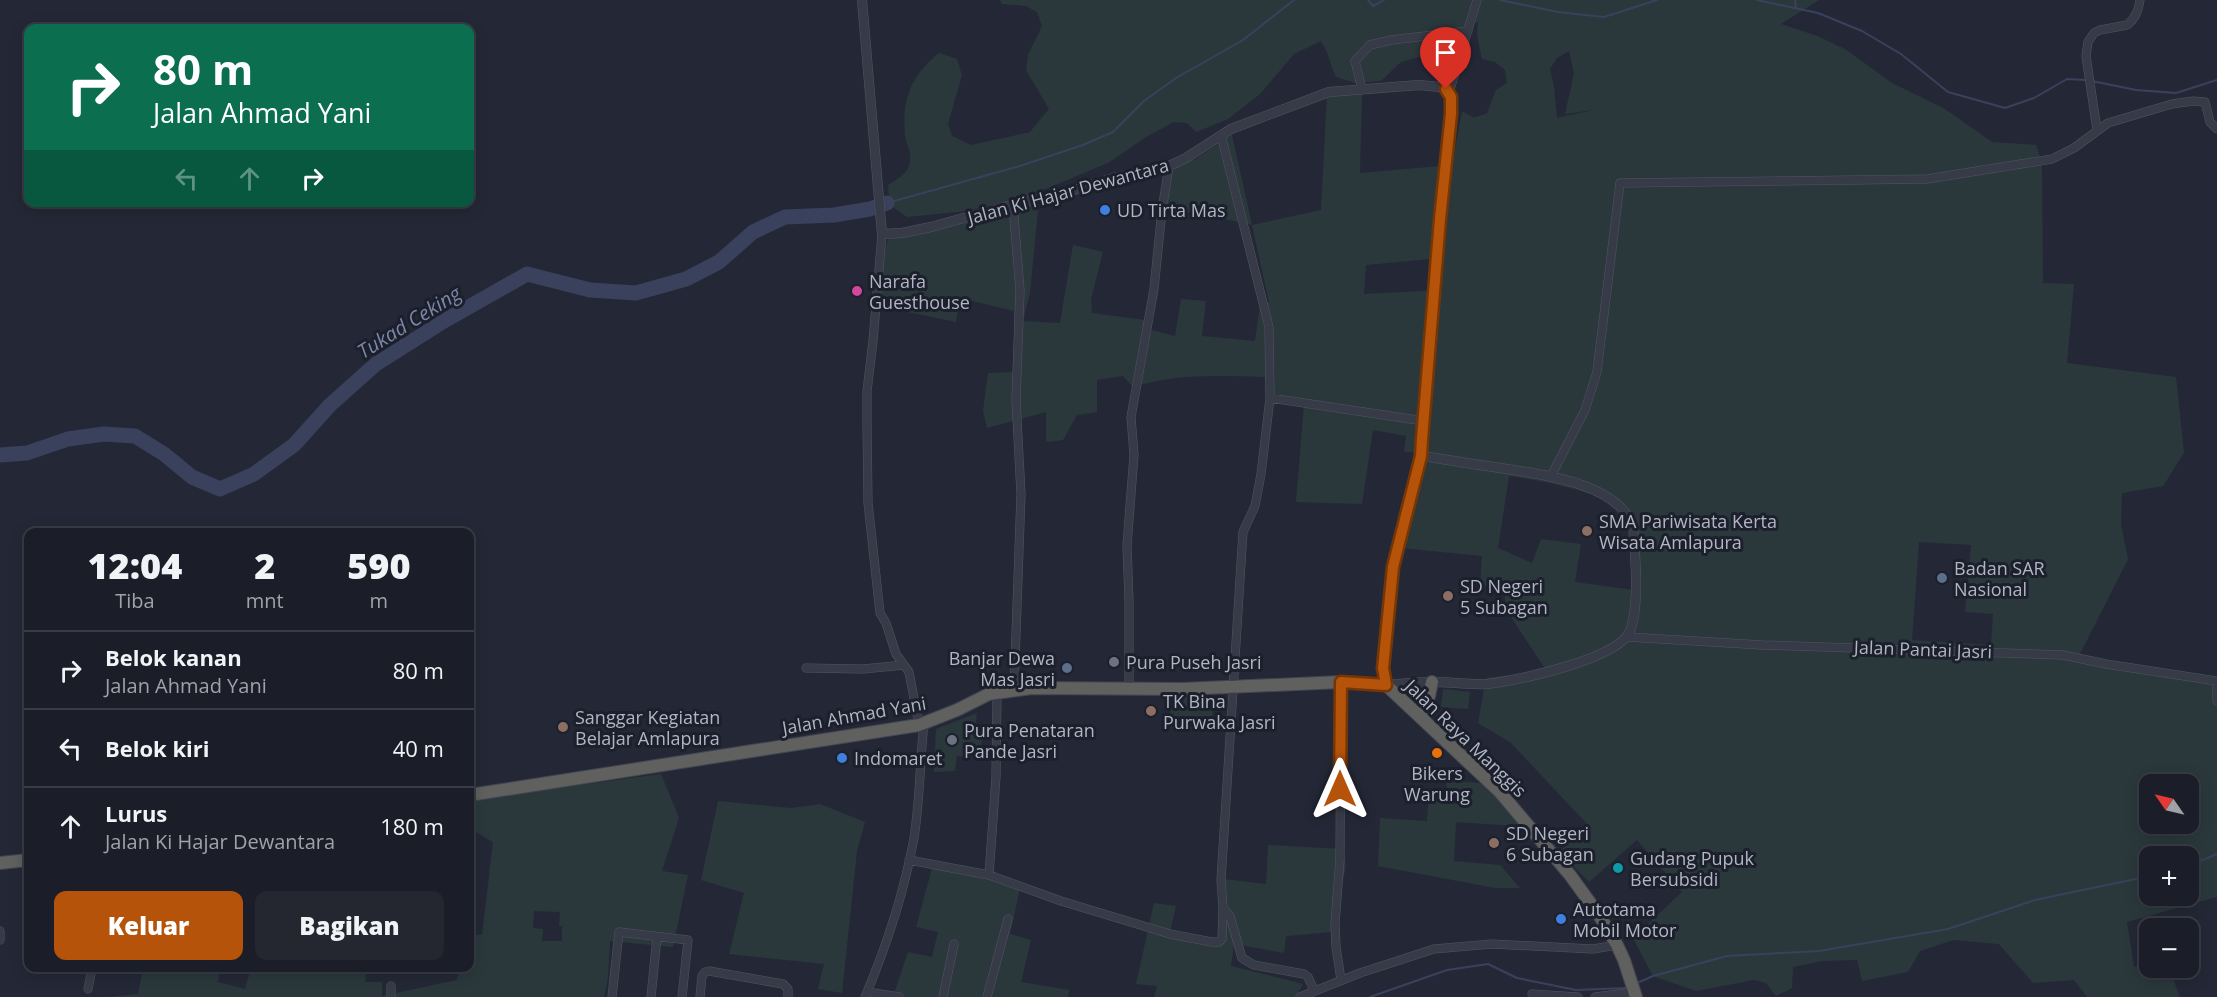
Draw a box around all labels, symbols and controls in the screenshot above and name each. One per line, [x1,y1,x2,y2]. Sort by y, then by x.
pin [1420,27,1471,89]
icon: arrive [1429,36,1462,69]
text: 80 m [153,40,253,97]
icon: right [54,48,132,126]
text: Jalan Ahmad Yani [153,94,371,131]
street label: Jalan Ki Hajar Dewantara [963,153,1171,230]
icon: left [170,162,203,195]
icon: ahead [233,162,266,195]
icon: right [296,162,329,195]
place label: UD Tirta Mas [1117,198,1226,222]
marker: UD Tirta Mas [1098,203,1112,217]
place label: Narafa Guesthouse [869,269,970,314]
water label: Tukad Ceking [352,279,467,365]
marker: Narafa Guesthouse [850,284,864,298]
place label: SMA Pariwisata Kerta Wisata Amlapura [1599,509,1777,554]
marker: SMA Pariwisata Kerta Wisata Amlapura [1580,524,1594,538]
text: 12:04 [88,541,182,590]
text: 2 [254,541,275,590]
text: 590 [347,541,410,590]
place label: Badan SAR Nasional [1954,556,2045,601]
marker: Badan SAR Nasional [1935,571,1949,585]
place label: SD Negeri 5 Subagan [1460,574,1548,619]
text: Tiba [115,587,155,614]
text: mnt [246,587,284,614]
text: m [370,587,388,614]
marker: SD Negeri 5 Subagan [1441,589,1455,603]
street label: Jalan Pantai Jasri [1852,635,1992,663]
text: Belok kanan [105,642,242,672]
place label: Banjar Dewa Mas Jasri [949,646,1055,691]
place label: Pura Puseh Jasri [1126,650,1261,674]
icon: right [54,654,87,687]
text: 80 m [393,655,444,685]
marker: Pura Puseh Jasri [1107,655,1121,669]
marker: Banjar Dewa Mas Jasri [1060,661,1074,675]
text: Jalan Ahmad Yani [105,672,267,699]
street label: Jalan Raya Manggis [1399,672,1532,802]
place label: TK Bina Purwaka Jasri [1163,689,1276,734]
street label: Jalan Ahmad Yani [778,691,928,740]
marker: TK Bina Purwaka Jasri [1144,704,1158,718]
place label: Sanggar Kegiatan Belajar Amlapura [575,705,720,750]
place label: Pura Penataran Pande Jasri [964,718,1095,763]
marker: Sanggar Kegiatan Belajar Amlapura [556,720,570,734]
icon: left [54,732,87,765]
text: Belok kiri [105,733,210,763]
text: 40 m [393,733,444,763]
marker: Pura Penataran Pande Jasri [945,733,959,747]
place label: Indomaret [854,746,942,770]
marker: Bikers Warung [1430,746,1444,760]
marker: Indomaret [835,751,849,765]
position arrow [1308,757,1372,821]
place label: Bikers Warung [1404,761,1470,806]
north arrow [2139,774,2199,834]
map controls [2139,774,2199,978]
text: Lurus [105,798,167,828]
icon: ahead [54,810,87,843]
text: 180 m [380,811,444,841]
place label: SD Negeri 6 Subagan [1506,821,1594,866]
text: Jalan Ki Hajar Dewantara [105,828,335,855]
marker: SD Negeri 6 Subagan [1487,836,1501,850]
place label: Gudang Pupuk Bersubsidi [1630,846,1755,891]
button: + [2139,846,2199,906]
marker: Gudang Pupuk Bersubsidi [1611,861,1625,875]
button: Keluar [54,891,243,960]
button: Bagikan [255,891,444,960]
place label: Autotama Mobil Motor [1573,897,1677,942]
marker: Autotama Mobil Motor [1554,912,1568,926]
button: − [2139,918,2199,978]

